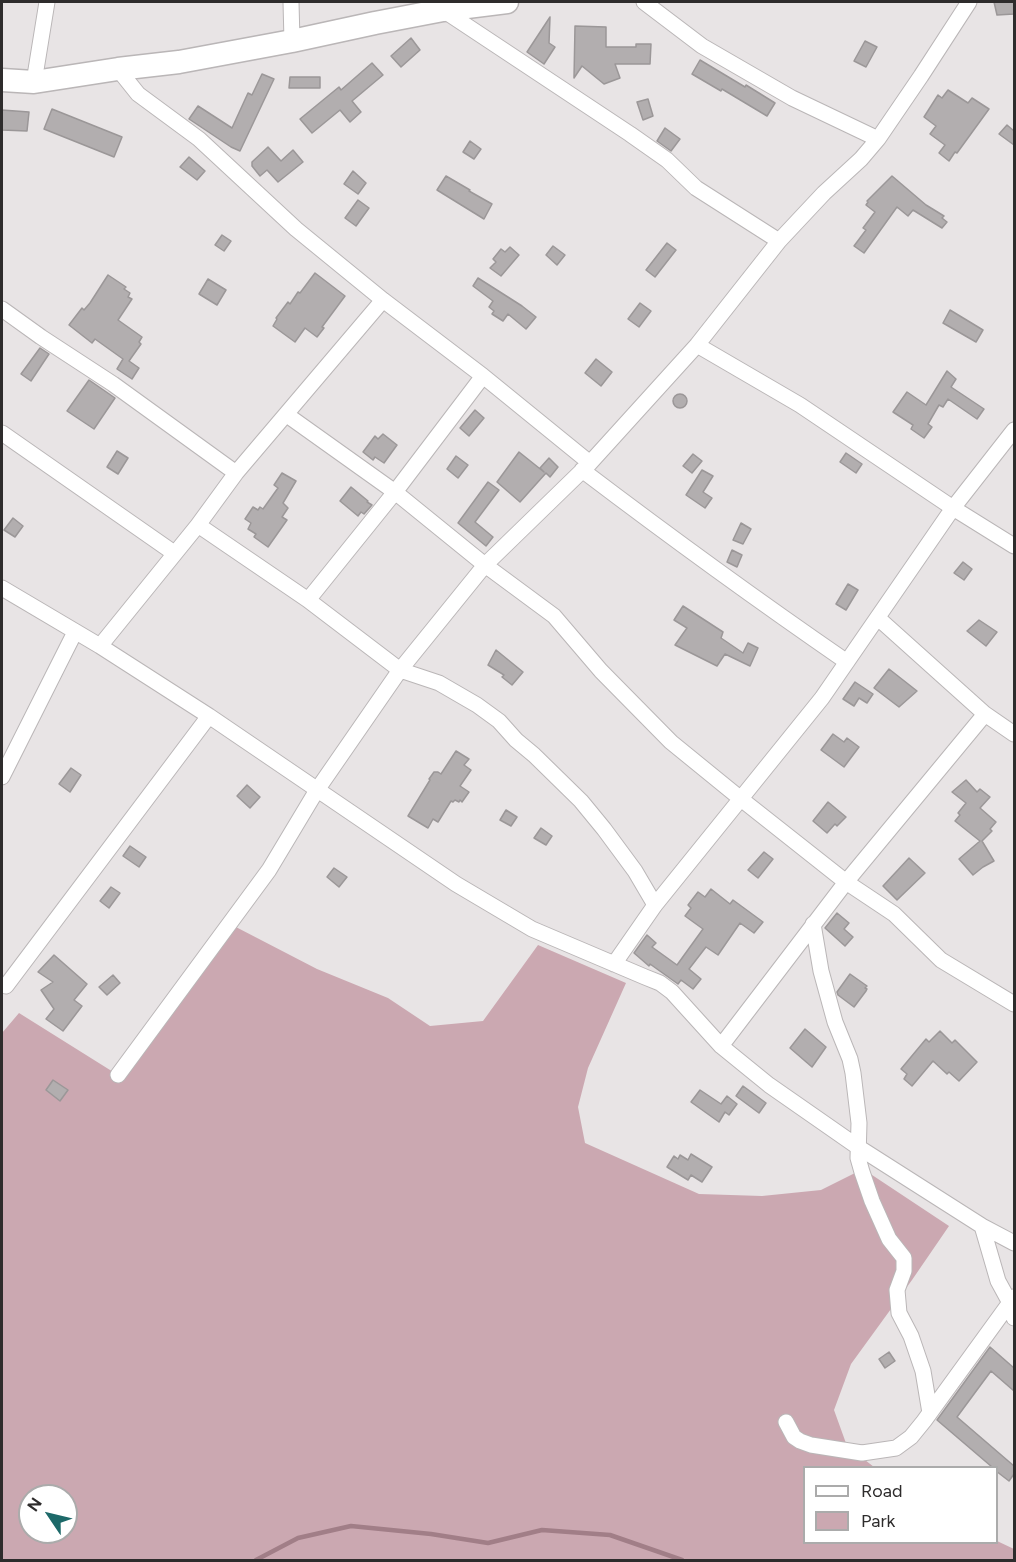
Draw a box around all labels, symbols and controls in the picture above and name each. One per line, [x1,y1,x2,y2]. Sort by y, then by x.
legend [803,1466,998,1544]
text: Road [861,1480,902,1502]
north arrow [18,1484,78,1544]
text: N [23,1494,46,1515]
text: Park [861,1510,895,1532]

